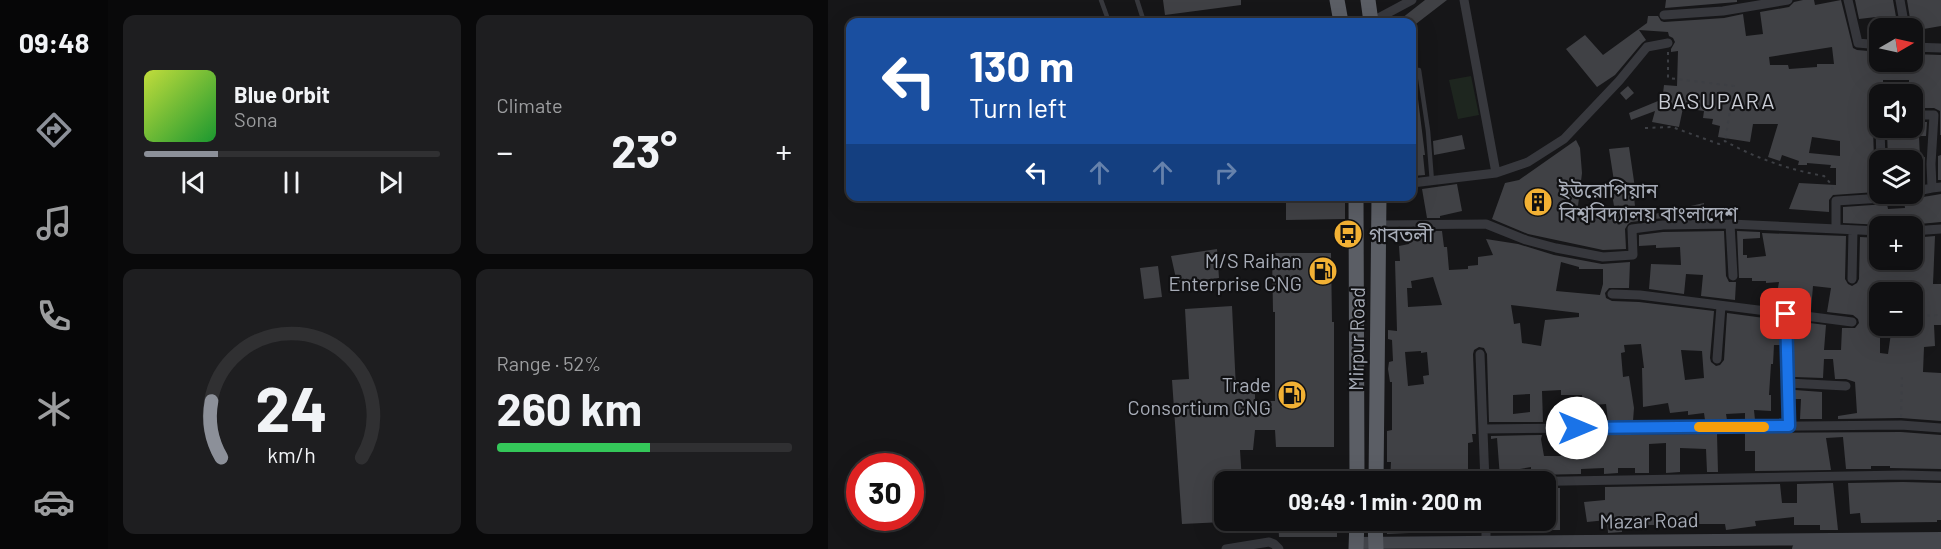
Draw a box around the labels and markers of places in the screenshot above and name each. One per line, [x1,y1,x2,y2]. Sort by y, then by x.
place label: ইউরোপিয়ান বিশ্ববিদ্যালয় বাংলাদেশ [1558,178,1738,225]
building icon: ইউরোপিয়ান বিশ্ববিদ্যালয় বাংলাদেশ [1522,186,1554,218]
bus stop icon: গাবতলী [1332,218,1364,250]
place label: গাবতলী [1369,222,1434,246]
place label: M/S Raihan Enterprise CNG [1169,248,1302,295]
fuel station icon: M/S Raihan Enterprise CNG [1307,255,1339,287]
pin [1760,288,1811,339]
place label: Trade Consortium CNG [1128,372,1271,419]
fuel station icon: Trade Consortium CNG [1276,379,1308,411]

